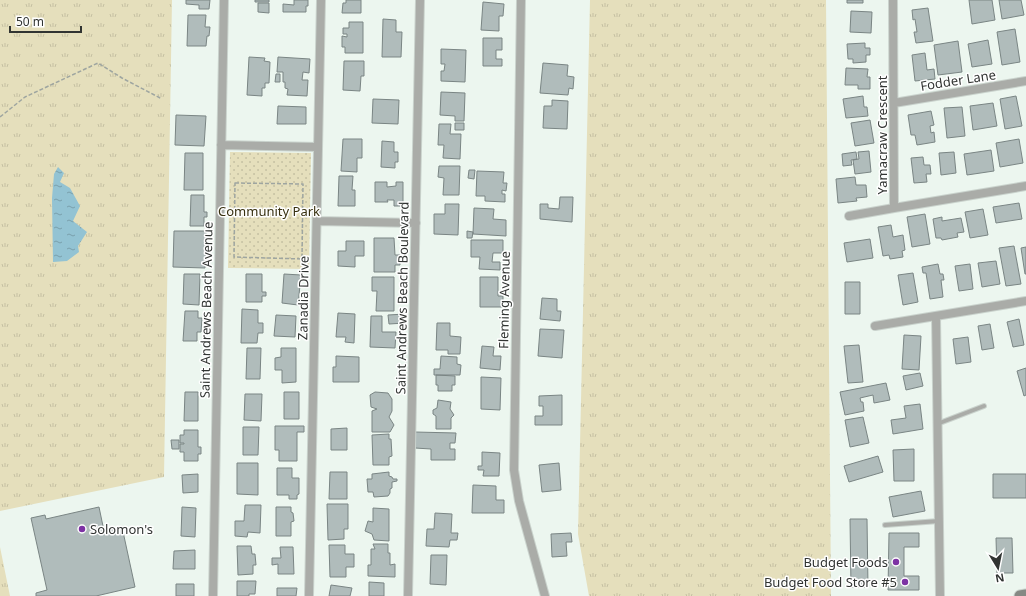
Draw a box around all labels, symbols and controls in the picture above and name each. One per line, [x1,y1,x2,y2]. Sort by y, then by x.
scale bar [10,8,81,34]
text: 50 m [16,13,44,30]
street label: Fodder Lane [919,65,997,95]
street label: Yamacraw Crescent [873,75,891,194]
street label: Saint Andrews Beach Boulevard [391,201,413,395]
park label: Community Park [218,202,320,220]
street label: Saint Andrews Beach Avenue [195,222,217,398]
street label: Fleming Avenue [494,251,514,349]
street label: Zanadia Drive [293,256,313,340]
place label: Solomon's [90,520,153,538]
marker: Solomon's [77,524,87,534]
north arrow [978,548,1018,588]
place label: Budget Foods [803,553,888,571]
marker: Budget Foods [891,557,901,567]
text: N [994,570,1006,587]
place label: Budget Food Store #5 [764,573,897,591]
marker: Budget Food Store #5 [900,577,910,587]

